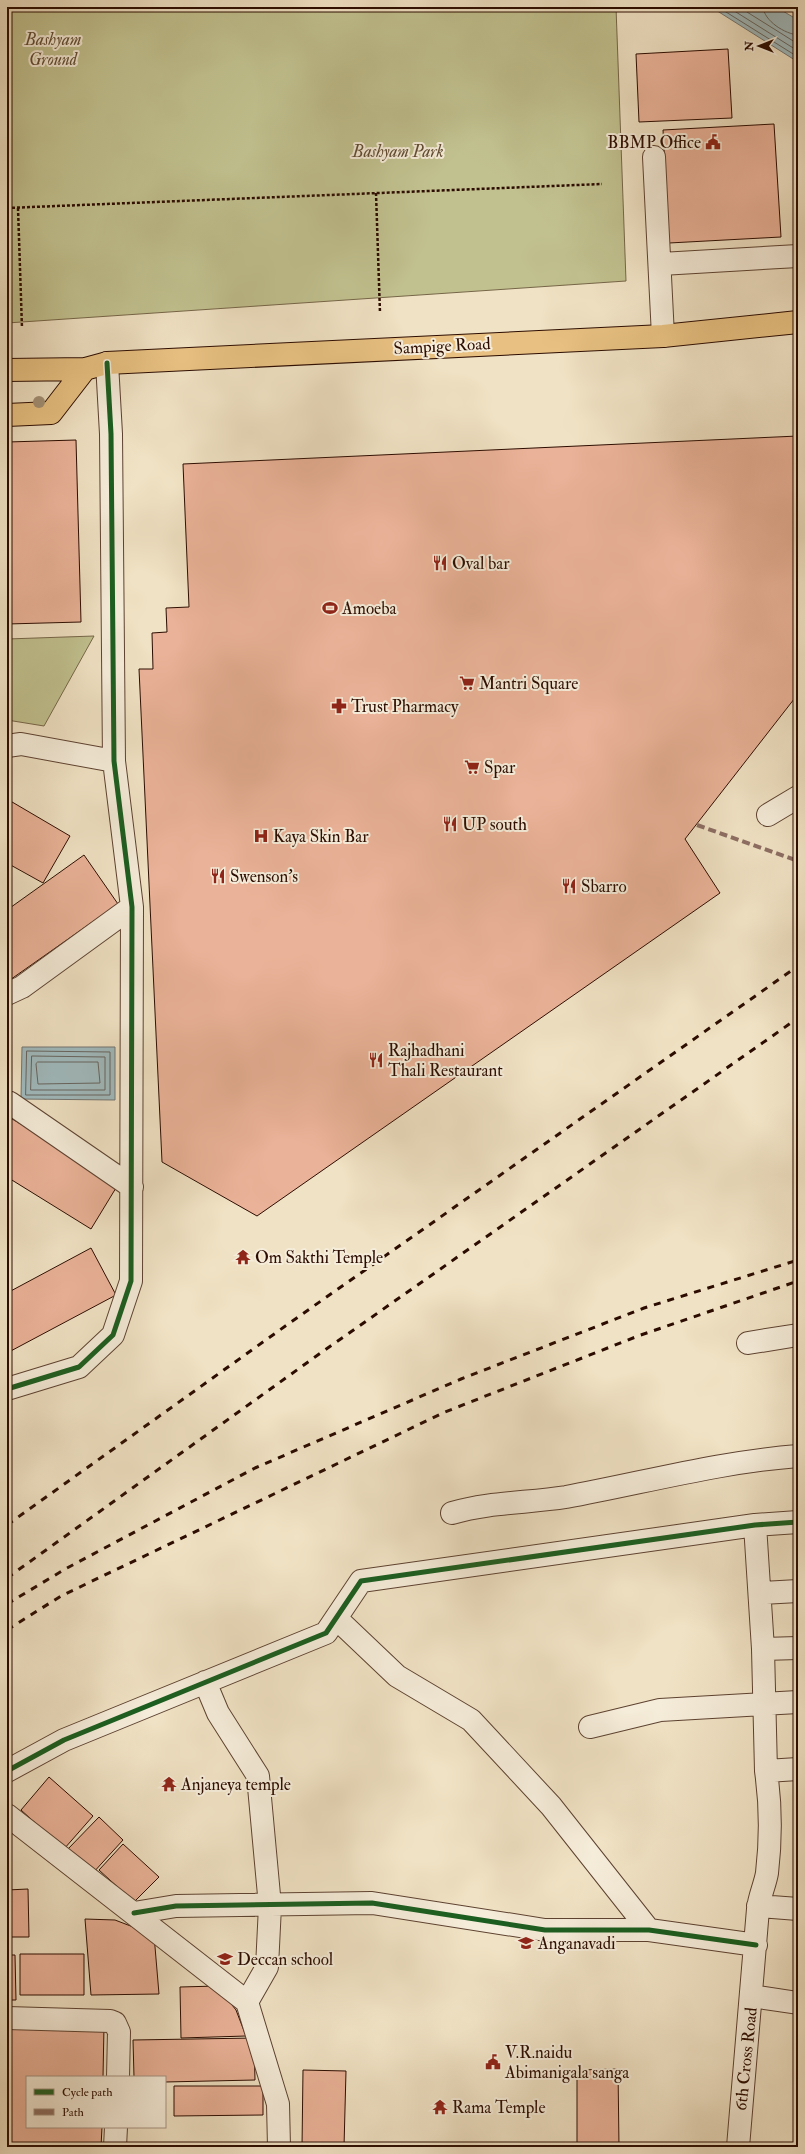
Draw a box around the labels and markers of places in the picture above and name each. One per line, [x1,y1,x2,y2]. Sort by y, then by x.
place label: BBMP Office [607,132,701,153]
public building icon: BBMP Office [704,133,722,151]
place label: Oval bar [452,553,510,574]
restaurant icon: Oval bar [431,554,449,572]
place label: Amoeba [341,598,398,619]
sports icon: Amoeba [321,599,339,617]
place label: Mantri Square [479,673,578,694]
supermarket icon: Mantri Square [458,674,476,692]
place label: Trust Pharmacy [351,696,459,718]
pharmacy icon: Trust Pharmacy [330,697,348,715]
place label: Spar [484,757,516,779]
supermarket icon: Spar [463,758,481,776]
place label: UP south [462,814,527,835]
restaurant icon: UP south [441,815,459,833]
place label: Kaya Skin Bar [273,826,369,848]
hospital icon: Kaya Skin Bar [252,827,270,845]
place label: Swenson's [230,866,298,887]
restaurant icon: Swenson's [209,867,227,885]
place label: Sbarro [581,876,627,897]
restaurant icon: Sbarro [560,877,578,895]
place label: Rajhadhani Thali Restaurant [388,1040,503,1081]
restaurant icon: Rajhadhani Thali Restaurant [367,1051,385,1069]
place label: Om Sakthi Temple [255,1247,383,1269]
temple icon: Om Sakthi Temple [234,1248,252,1266]
place label: Anjaneya temple [180,1774,291,1796]
temple icon: Anjaneya temple [160,1775,178,1793]
place label: Anganavadi [537,1933,616,1954]
school or university icon: Anganavadi [517,1934,535,1952]
place label: Deccan school [237,1949,334,1970]
school or university icon: Deccan school [216,1950,234,1968]
place label: V.R.naidu Abimanigala sanga [504,2042,630,2083]
public building icon: V.R.naidu Abimanigala sanga [484,2053,502,2071]
place label: Rama Temple [452,2097,546,2119]
temple icon: Rama Temple [431,2098,449,2116]

